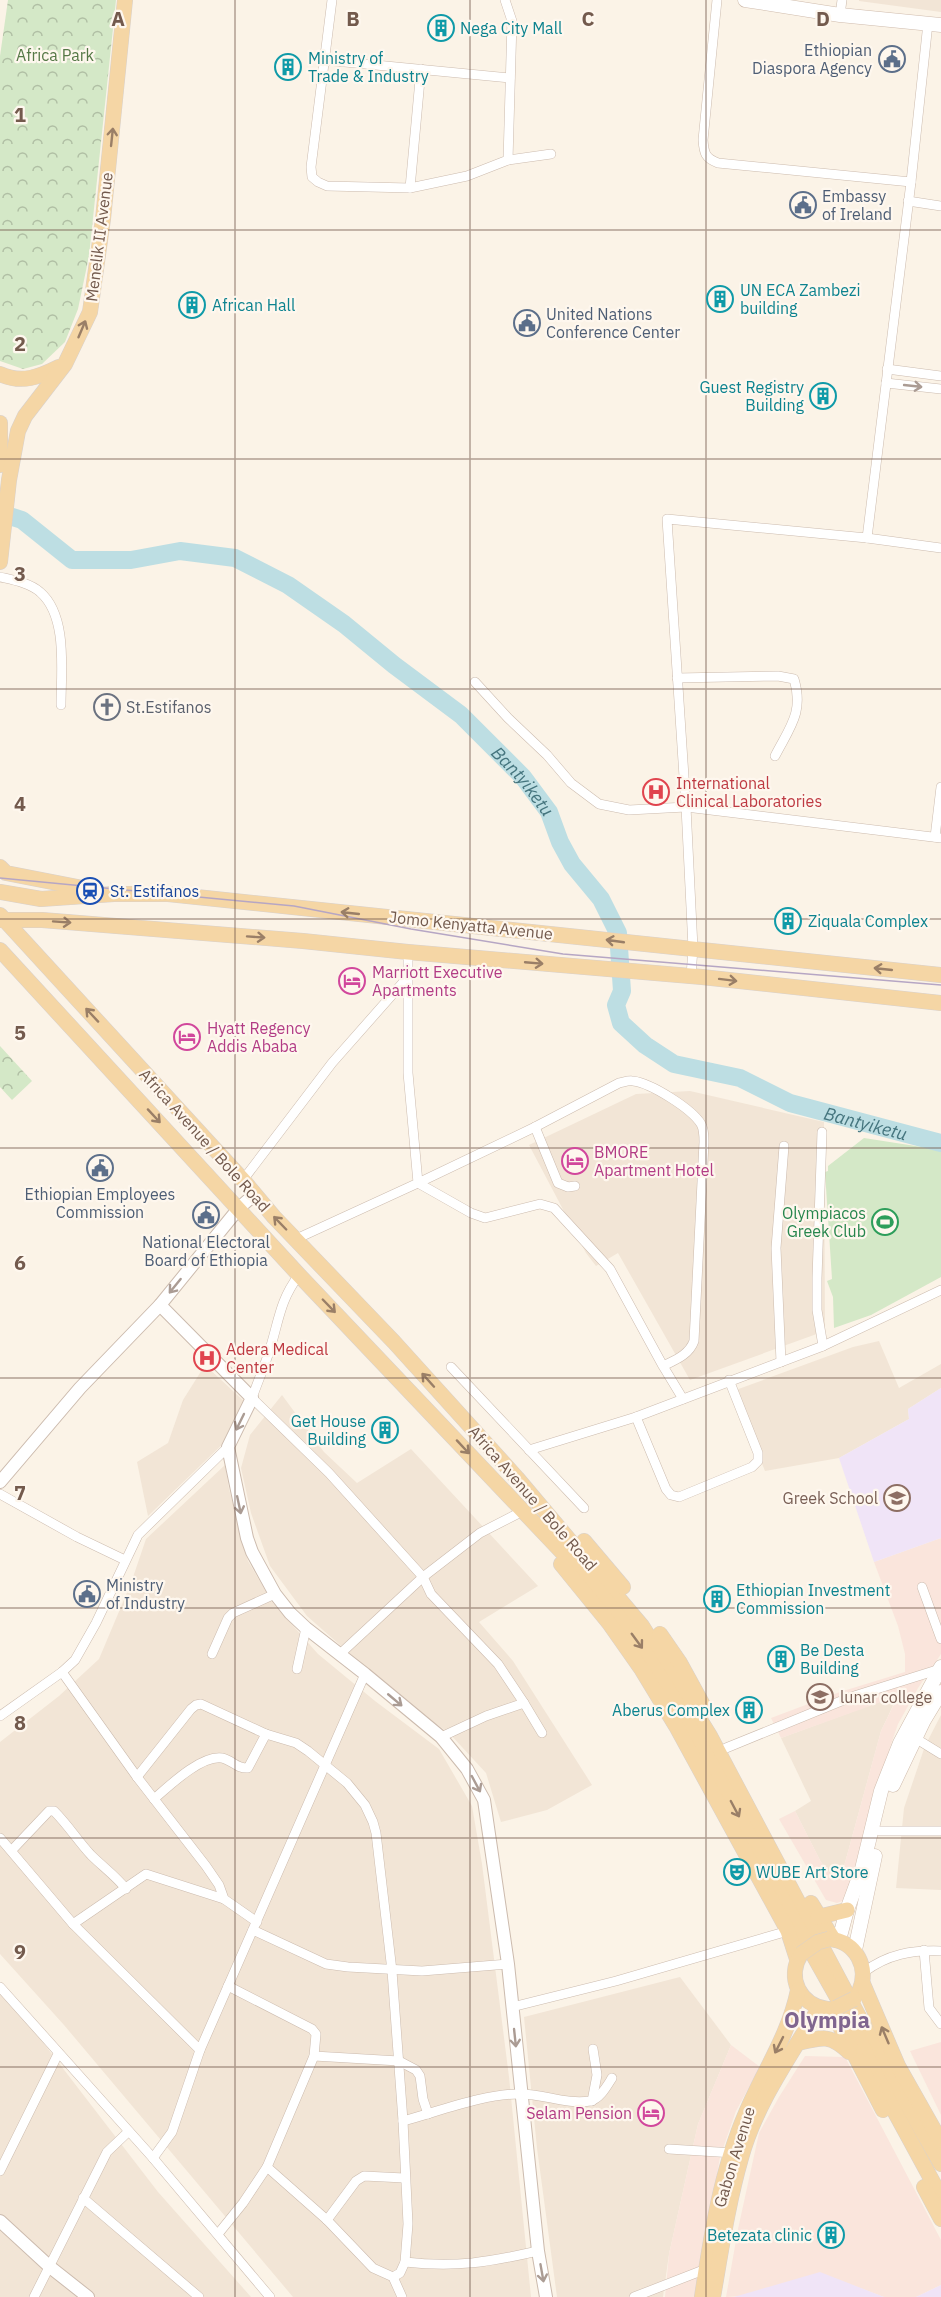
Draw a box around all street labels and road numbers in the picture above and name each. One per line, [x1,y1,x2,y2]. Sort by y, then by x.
street label: Menelik II Avenue [81,171,117,303]
street label: Jomo Kenyatta Avenue [388,906,554,944]
street label: Africa Avenue / Bole Road [135,1064,275,1216]
street label: Africa Avenue / Bole Road [464,1421,602,1575]
street label: Gabon Avenue [709,2104,759,2210]

